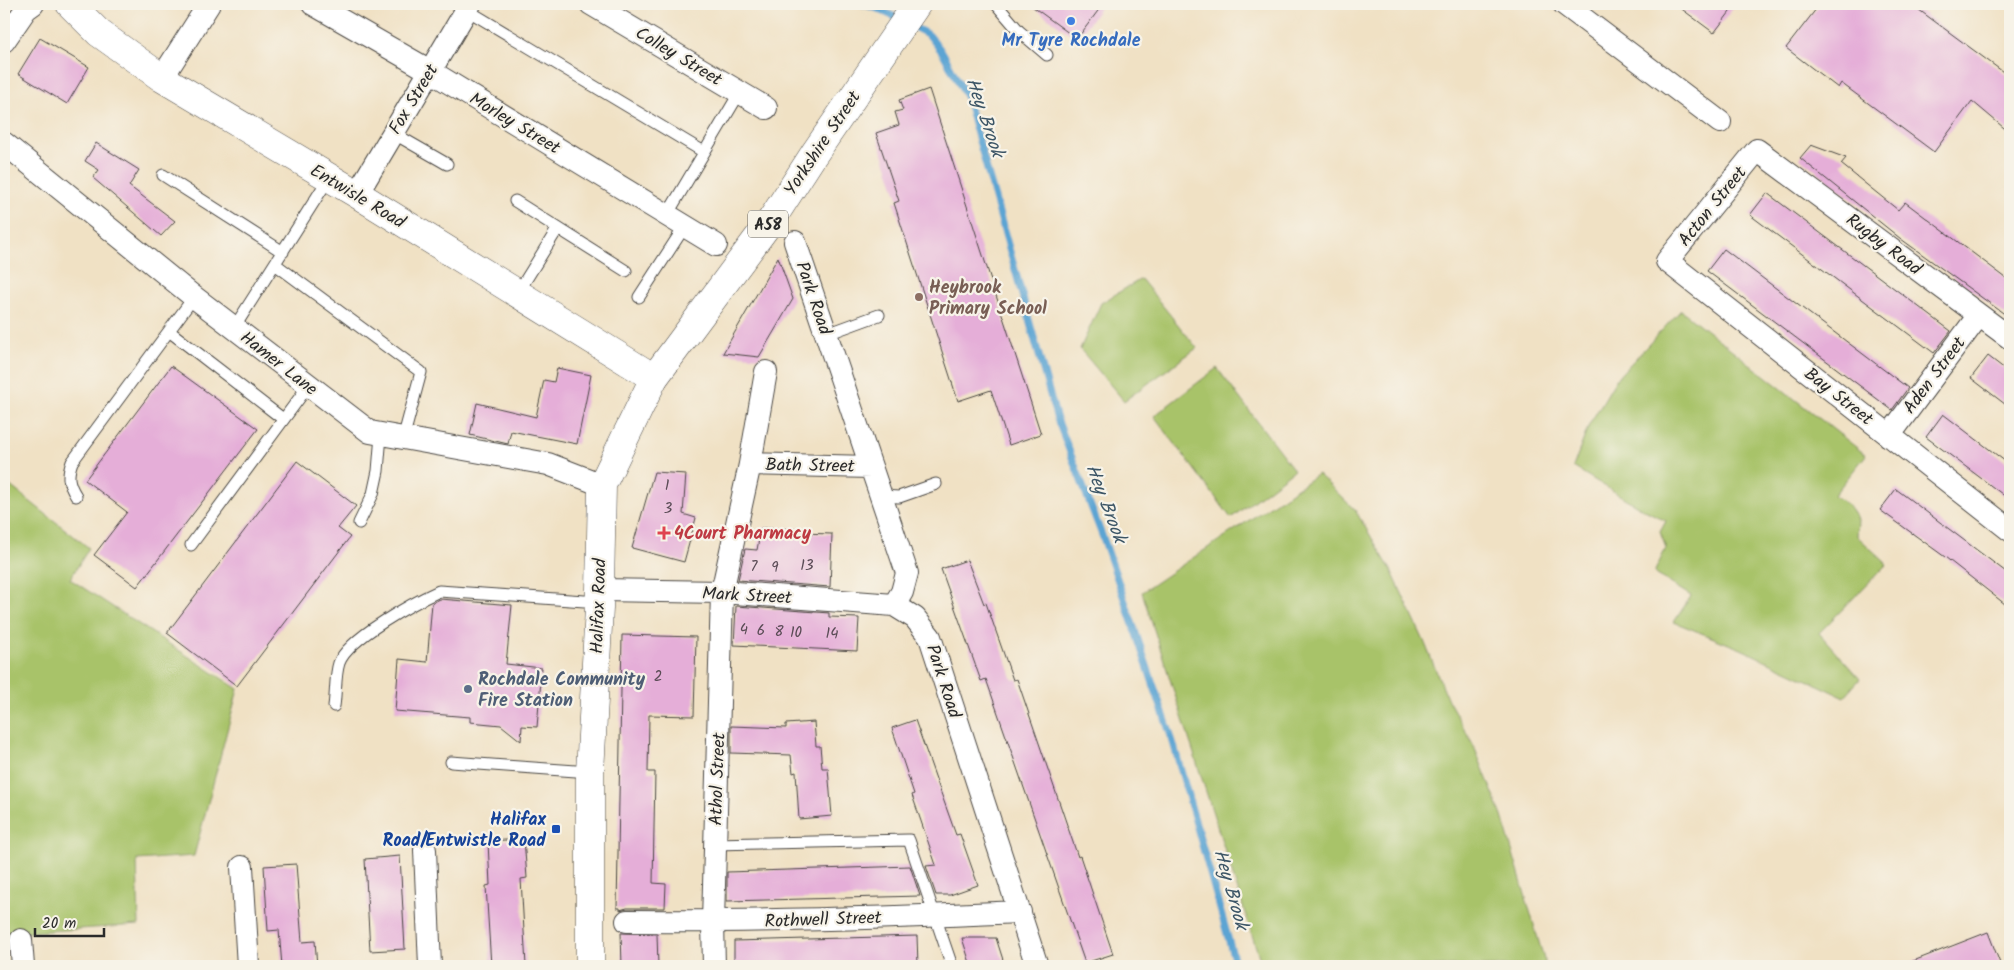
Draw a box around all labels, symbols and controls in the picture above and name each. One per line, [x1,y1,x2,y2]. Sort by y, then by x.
marker: Mr Tyre Rochdale [1065,15,1077,27]
street label: Colley Street [629,20,728,95]
place label: Mr Tyre Rochdale [1002,27,1141,56]
street label: Fox Street [382,58,447,141]
water label: Hey Brook [957,74,1013,164]
street label: Yorkshire Street [777,85,870,202]
street label: Morley Street [463,86,566,164]
street label: Entwisle Road [304,157,411,238]
street label: Acton Street [1672,160,1755,254]
street label: Rugby Road [1839,207,1928,284]
road number: A58 [748,210,788,238]
street label: Park Road [787,258,839,340]
place label: Heybrook Primary School [929,274,1047,324]
marker: Heybrook Primary School [913,291,925,303]
street label: Hamer Lane [233,324,323,404]
street label: Aden Street [1896,330,1975,421]
street label: Bay Street [1797,361,1880,434]
street label: Bath Street [765,451,856,482]
water label: Hey Brook [1076,460,1135,550]
house number: 1 [665,474,670,498]
house number: 3 [664,497,673,521]
place label: 4Court Pharmacy [674,520,812,549]
marker: 4Court Pharmacy [658,527,670,539]
house number: 13 [800,554,814,578]
house number: 7 [751,555,759,579]
house number: 9 [771,556,779,580]
street label: Halifax Road [583,557,616,654]
street label: Mark Street [701,580,794,613]
house number: 4 [740,618,748,642]
house number: 6 [757,619,765,643]
house number: 8 [774,620,784,644]
house number: 10 [790,621,803,645]
house number: 14 [826,622,838,646]
street label: Park Road [917,641,968,723]
house number: 2 [654,665,662,689]
place label: Rochdale Community Fire Station [478,666,646,716]
marker: Rochdale Community Fire Station [462,683,474,695]
street label: Athol Street [702,731,735,826]
place label: Halifax Road/Entwistle Road [383,806,546,856]
marker: Halifax Road/Entwistle Road [550,823,562,835]
water label: Hey Brook [1204,846,1257,936]
street label: Rothwell Street [764,904,883,937]
scale bar [35,905,104,937]
text: 20 m [42,912,76,936]

